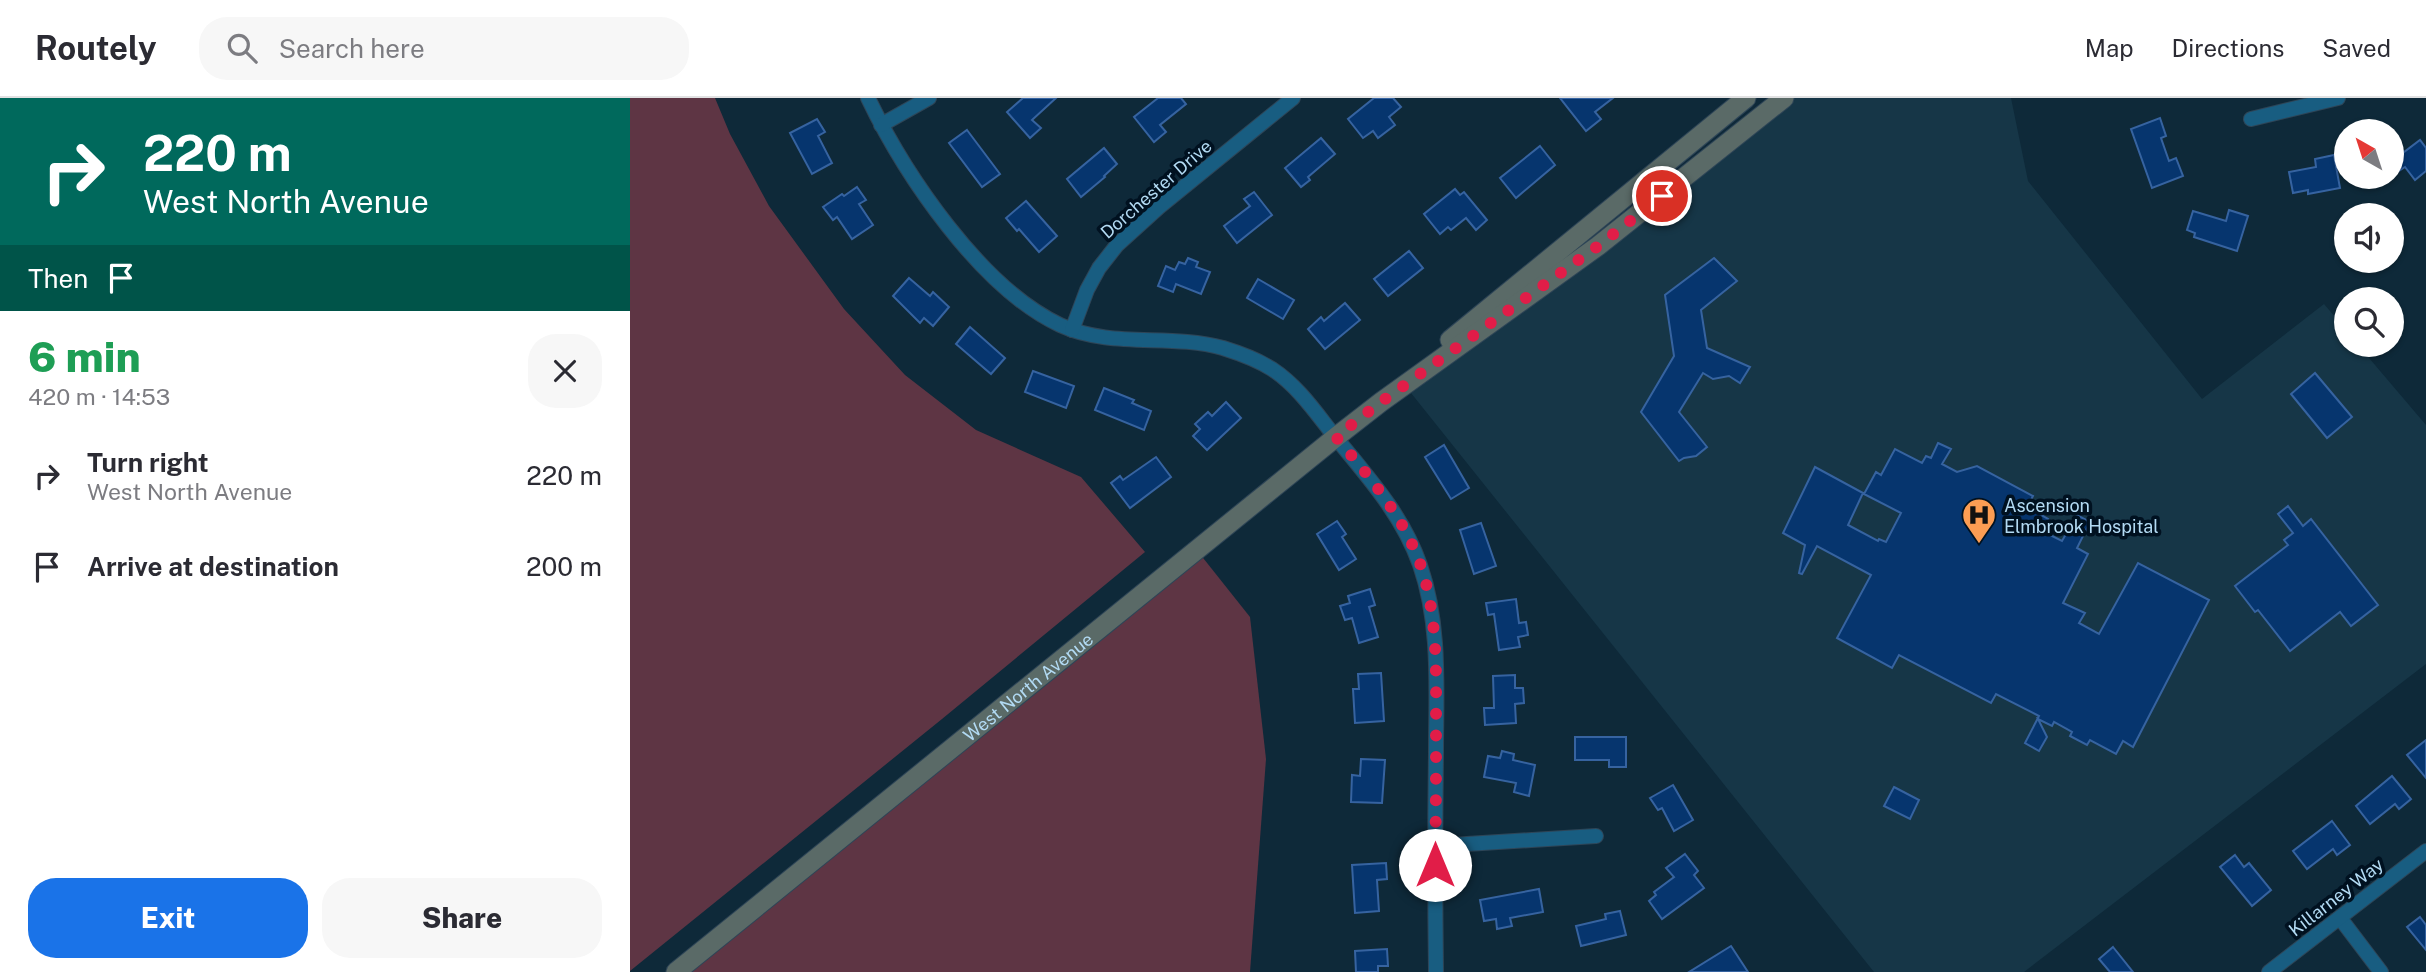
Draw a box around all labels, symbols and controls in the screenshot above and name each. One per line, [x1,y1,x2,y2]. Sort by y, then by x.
search box [199,17,689,80]
text: Routely [35,29,157,67]
icon: search [223,29,261,67]
text: Search here [279,33,425,64]
text: Map [2085,34,2134,62]
text: Directions [2172,34,2284,62]
text: Saved [2322,34,2391,62]
north arrow [2334,119,2404,189]
map controls [2334,119,2404,357]
text: 220 m [143,124,292,182]
icon: right [28,126,119,217]
street label: Dorchester Drive [1096,135,1216,243]
pin [1632,166,1692,226]
icon: arrive [1643,177,1681,215]
text: West North Avenue [143,183,429,220]
button: sound [2334,203,2404,273]
icon: arrive [102,259,140,297]
text: Then [28,263,88,294]
button: search [2334,287,2404,357]
text: 6 min [28,332,141,381]
button: close [528,334,602,408]
text: 420 m · 14:53 [28,383,170,410]
text: Turn right [87,447,209,478]
icon: right [28,457,66,495]
text: 220 m [526,460,602,491]
text: West North Avenue [87,478,292,505]
place label: Ascension Elmbrook Hospital [2004,495,2159,537]
hospital icon: Ascension Elmbrook Hospital [1960,496,1998,545]
icon: arrive [28,548,66,586]
text: Arrive at destination [87,551,339,582]
text: 200 m [526,551,602,582]
street label: West North Avenue [959,628,1097,746]
position arrow [1398,828,1472,902]
street label: Killarney Way [2285,853,2388,940]
button: Exit [28,878,308,958]
button: Share [322,878,602,958]

